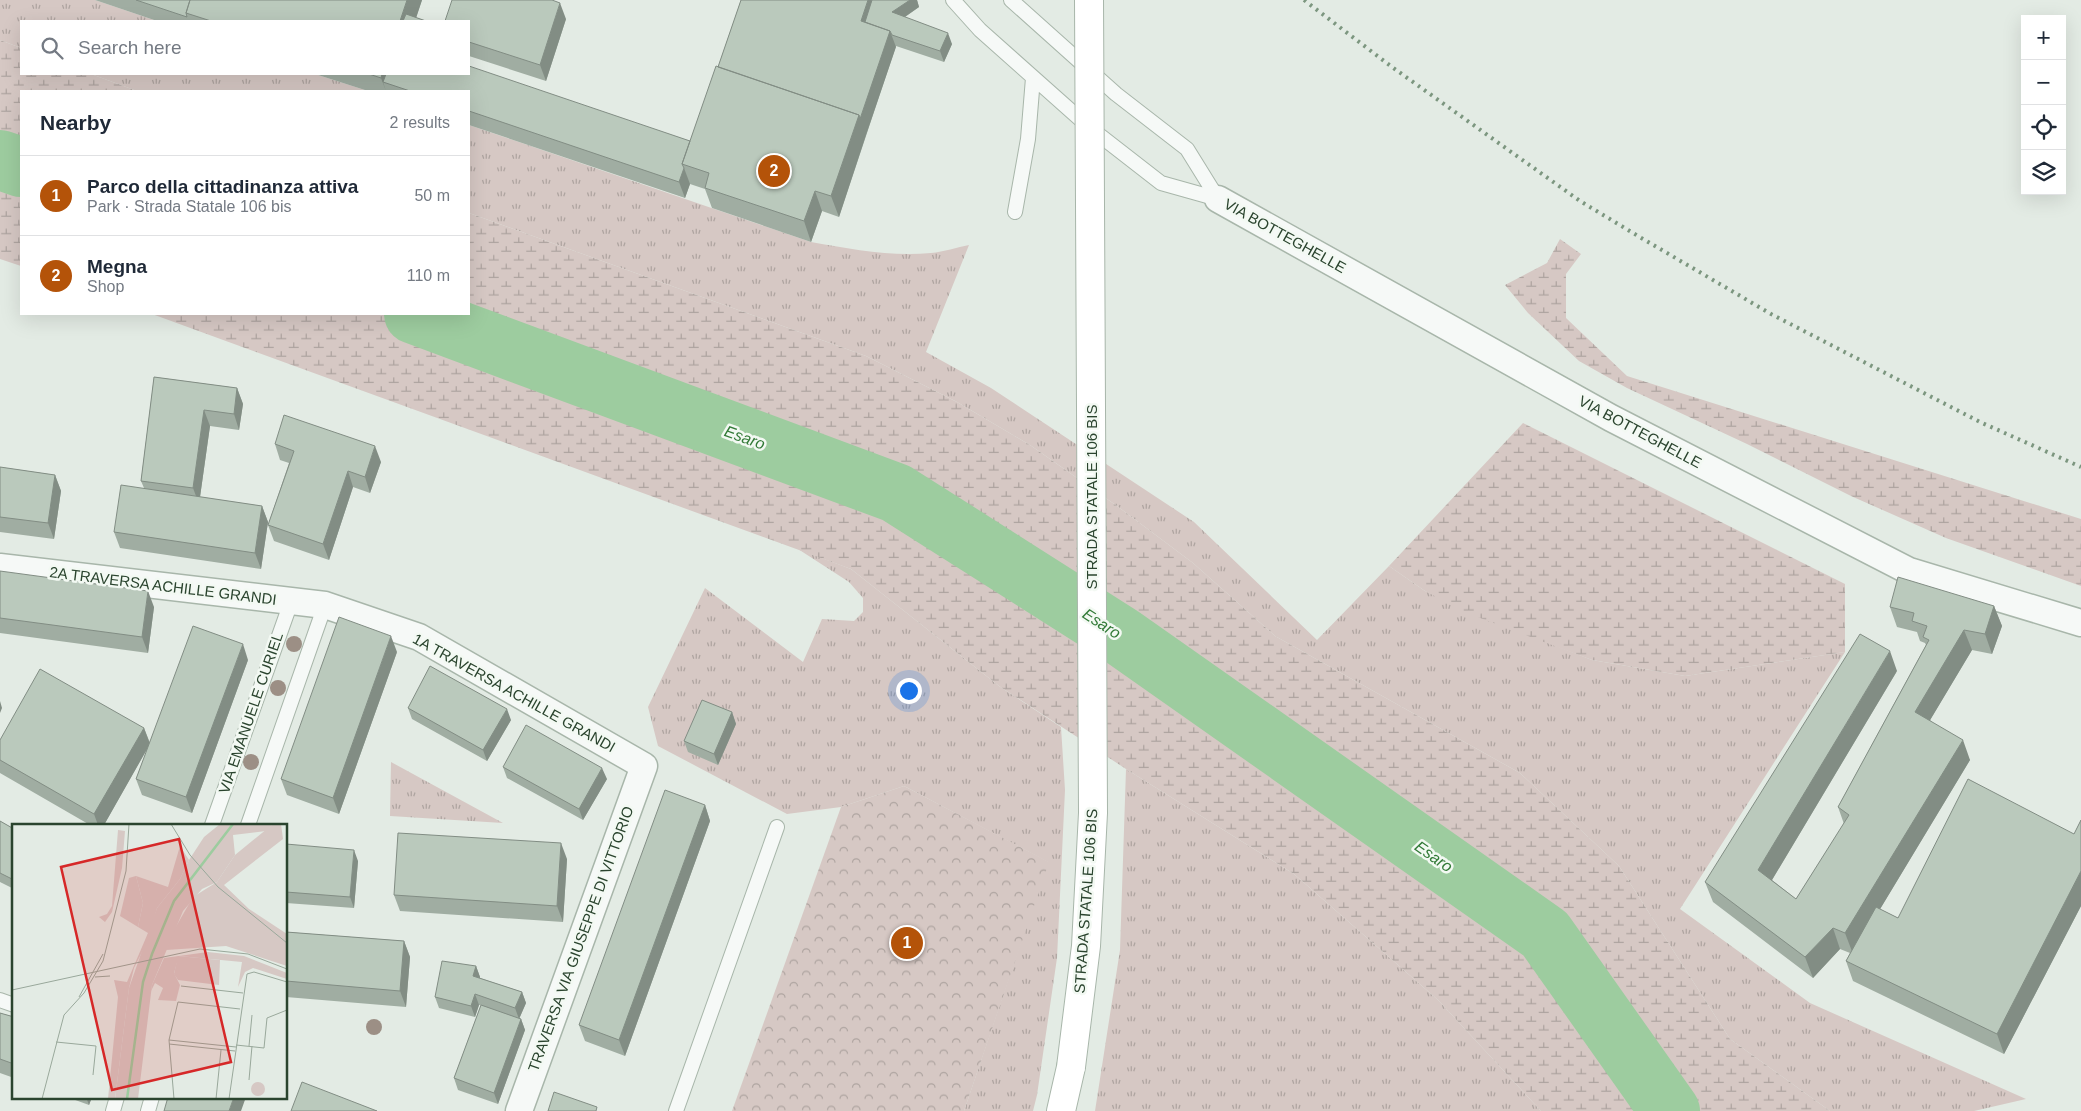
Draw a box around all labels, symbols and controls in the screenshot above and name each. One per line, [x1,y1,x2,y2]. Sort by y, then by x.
map controls [2021,15,2066,195]
button: + [2021,15,2066,60]
search box [20,20,470,75]
icon: search [38,34,66,62]
text: Search here [78,37,182,58]
button: − [2021,60,2066,105]
button: locate [2021,105,2066,150]
text: Nearby [40,111,111,134]
text: 2 results [390,114,450,131]
button: layers [2021,150,2066,195]
pin: 2 [758,152,790,190]
text: Parco della cittadinanza attiva [87,176,358,197]
text: 1 [52,187,60,204]
text: 50 m [414,187,450,204]
street label: VIA BOTTEGHELLE [1221,195,1349,276]
text: Park · Strada Statale 106 bis [87,198,292,215]
text: Megna [87,256,147,277]
text: 2 [52,267,60,284]
text: 110 m [407,267,450,284]
text: Shop [87,278,124,295]
street label: VIA BOTTEGHELLE [1576,392,1705,471]
street label: STRADA STATALE 106 BIS [1083,404,1100,590]
water label: Esaro [722,422,767,453]
street label: 2A TRAVERSA ACHILLE GRANDI [49,563,278,608]
water label: Esaro [1080,605,1124,642]
street label: VIA EMANUELE CURIEL [215,630,286,796]
street label: 1A TRAVERSA ACHILLE GRANDI [410,630,618,755]
your location [896,678,922,704]
street label: TRAVERSA VIA GIUSEPPE DI VITTORIO [524,804,637,1074]
street label: STRADA STATALE 106 BIS [1071,808,1100,994]
inset map [12,824,288,1098]
water label: Esaro [1412,837,1456,875]
pin: 1 [891,924,923,962]

